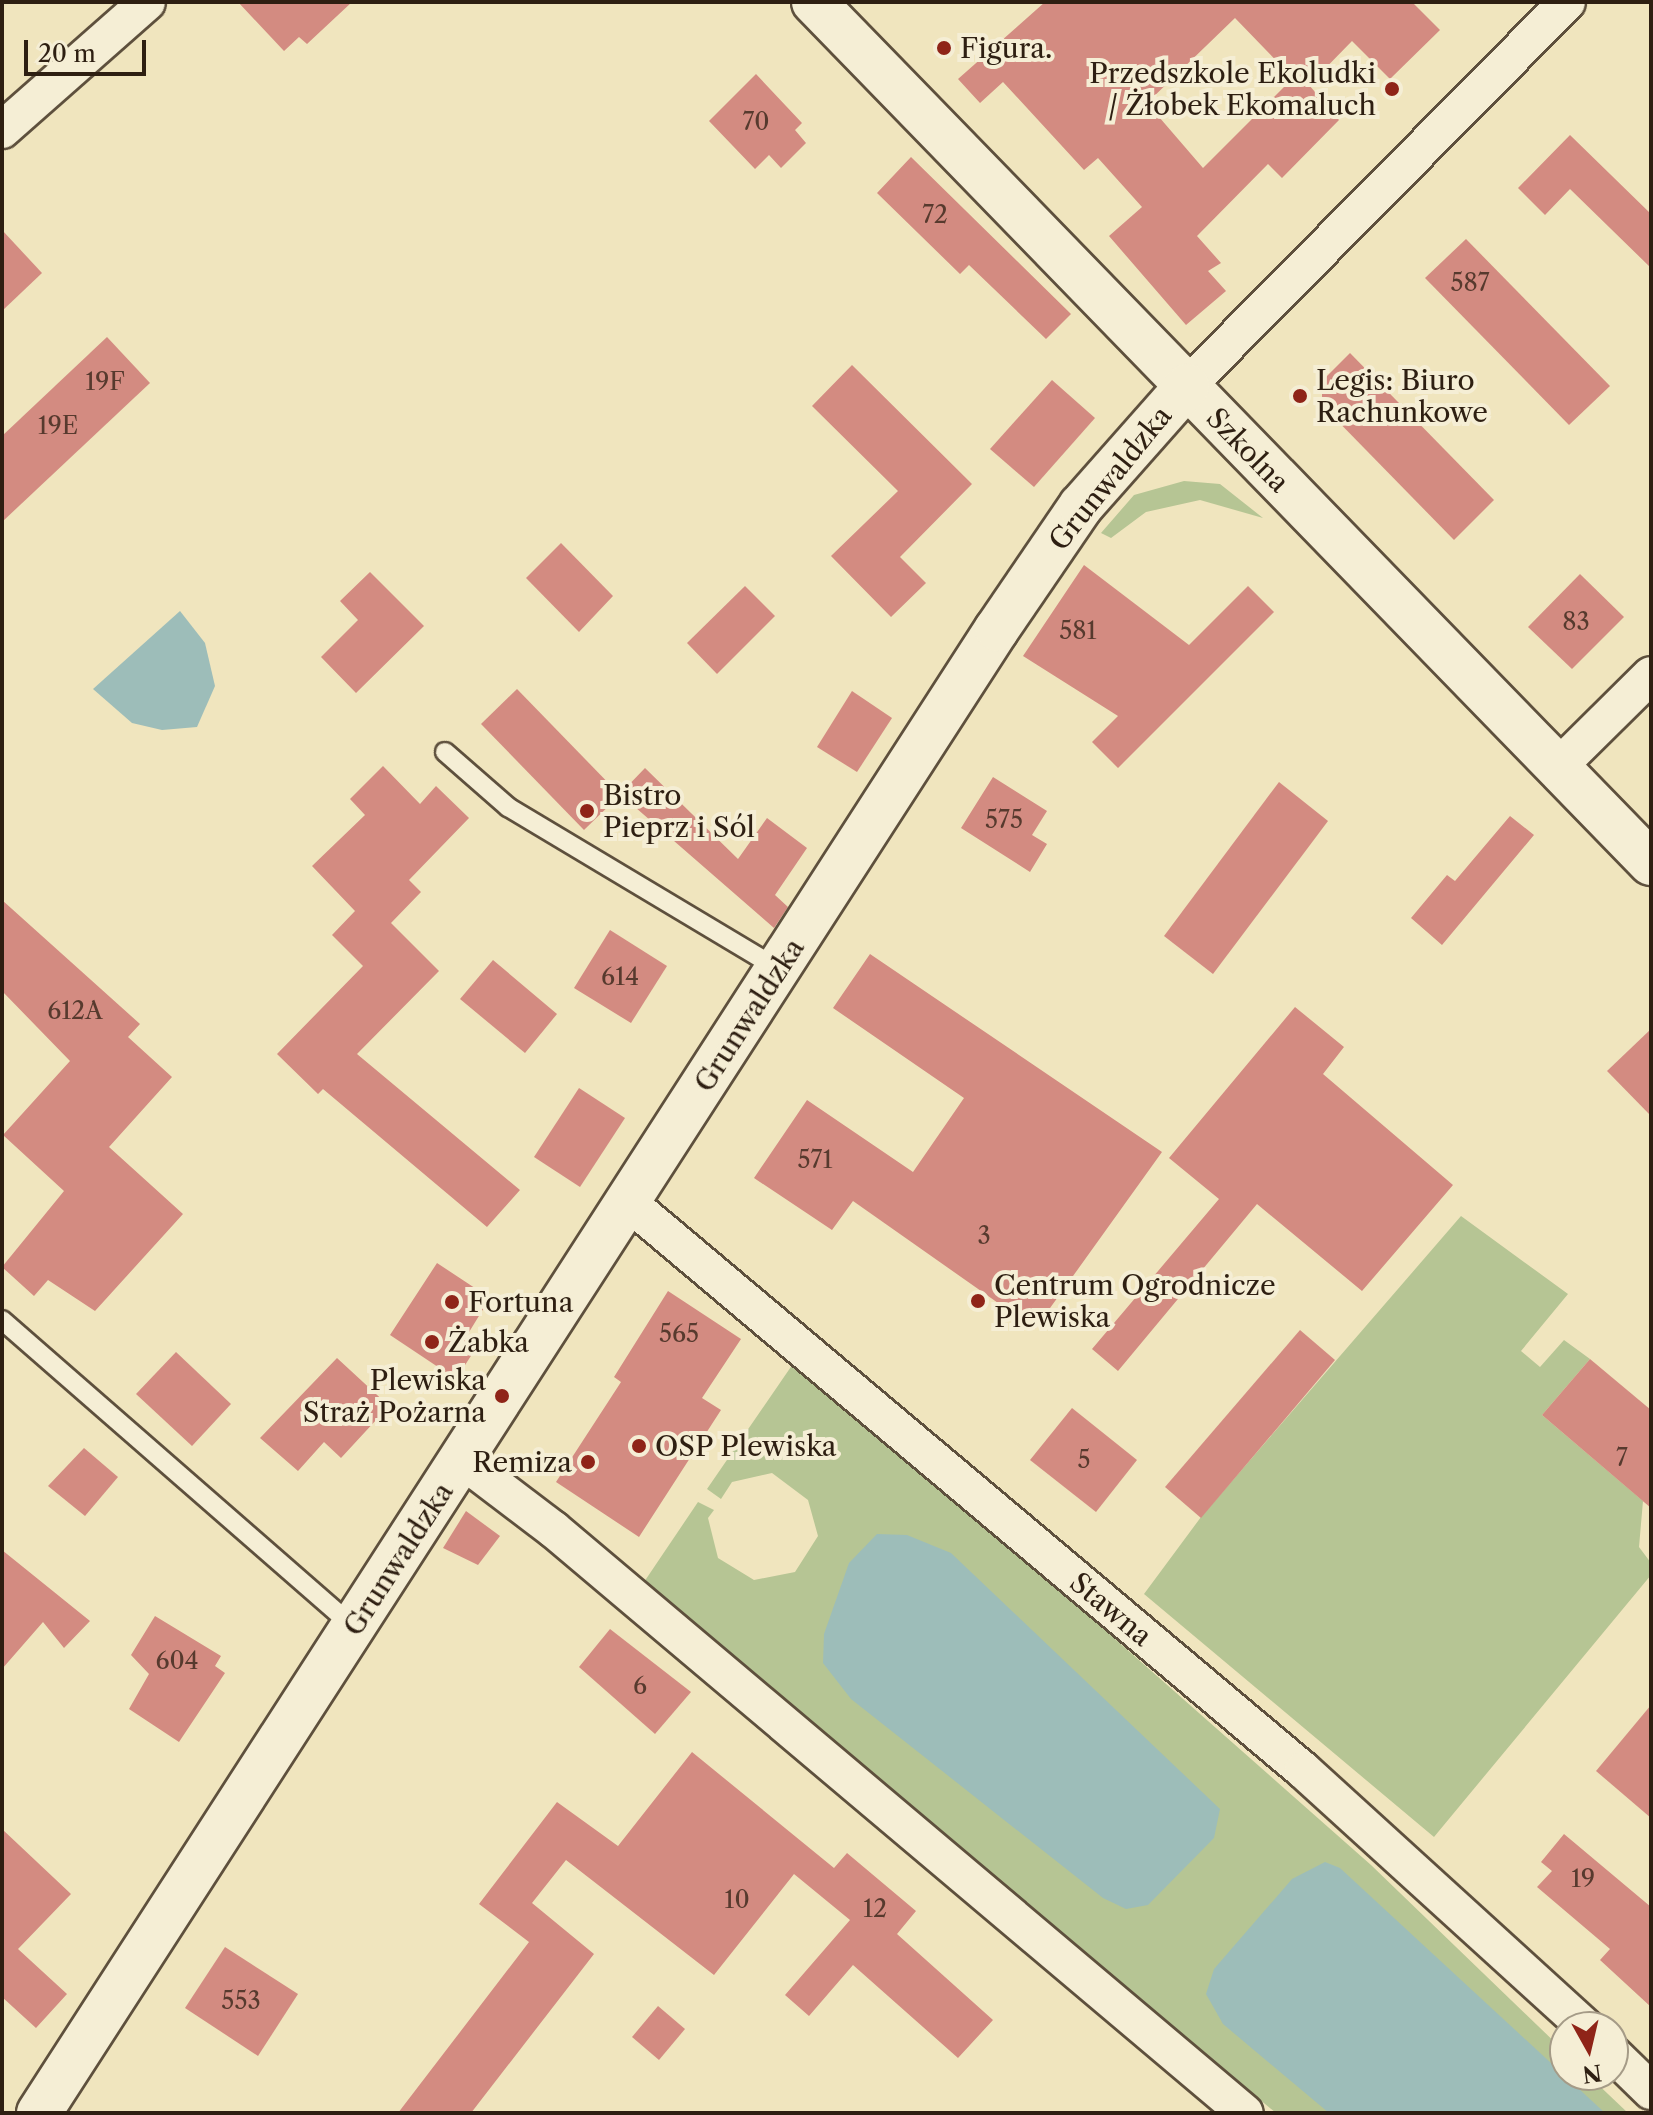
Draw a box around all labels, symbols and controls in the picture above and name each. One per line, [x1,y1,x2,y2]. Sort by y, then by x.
scale bar [28,24,150,74]
place label: Figura. [960,31,1052,65]
text: 20 m [38,39,96,68]
marker: Figura. [935,39,953,57]
place label: Przedszkole Ekoludki / Żłobek Ekomaluch [1089,56,1376,122]
marker: Przedszkole Ekoludki / Żłobek Ekomaluch [1383,80,1401,98]
house number: 70 [742,108,770,136]
house number: 72 [922,201,948,229]
house number: 587 [1450,269,1490,297]
place label: Legis: Biuro Rachunkowe [1316,363,1488,429]
house number: 19F [85,368,125,396]
marker: Legis: Biuro Rachunkowe [1291,387,1309,405]
street label: Grunwaldzka [1042,399,1178,557]
street label: Szkolna [1200,401,1296,499]
house number: 19E [38,412,78,440]
house number: 83 [1562,608,1590,636]
house number: 581 [1059,617,1097,645]
place label: Bistro Pieprz i Sól [603,778,755,844]
marker: Bistro Pieprz i Sól [578,802,596,820]
house number: 575 [985,806,1023,834]
street label: Grunwaldzka [687,932,811,1098]
house number: 614 [601,963,639,991]
house number: 612A [47,997,103,1025]
house number: 571 [798,1146,832,1174]
house number: 3 [977,1222,991,1250]
place label: Centrum Ogrodnicze Plewiska [994,1268,1276,1334]
place label: Fortuna [468,1285,573,1319]
marker: Centrum Ogrodnicze Plewiska [969,1292,987,1310]
marker: Fortuna [443,1293,461,1311]
house number: 565 [659,1320,699,1348]
place label: Żabka [448,1325,529,1359]
marker: Żabka [423,1333,441,1351]
place label: Plewiska Straż Pożarna [303,1363,486,1429]
marker: Plewiska Straż Pożarna [493,1387,511,1405]
place label: OSP Plewiska [655,1429,837,1463]
marker: OSP Plewiska [630,1437,648,1455]
house number: 7 [1616,1444,1628,1472]
place label: Remiza [472,1445,572,1479]
house number: 5 [1077,1446,1091,1474]
marker: Remiza [579,1453,597,1471]
street label: Grunwaldzka [336,1476,460,1642]
street label: Stawna [1063,1565,1159,1653]
house number: 604 [155,1647,199,1675]
house number: 6 [633,1672,647,1700]
house number: 19 [1571,1865,1595,1893]
house number: 10 [724,1886,750,1914]
house number: 12 [863,1895,887,1923]
house number: 553 [221,1987,261,2015]
north arrow [1549,2011,1629,2091]
text: N [1581,2059,1603,2088]

